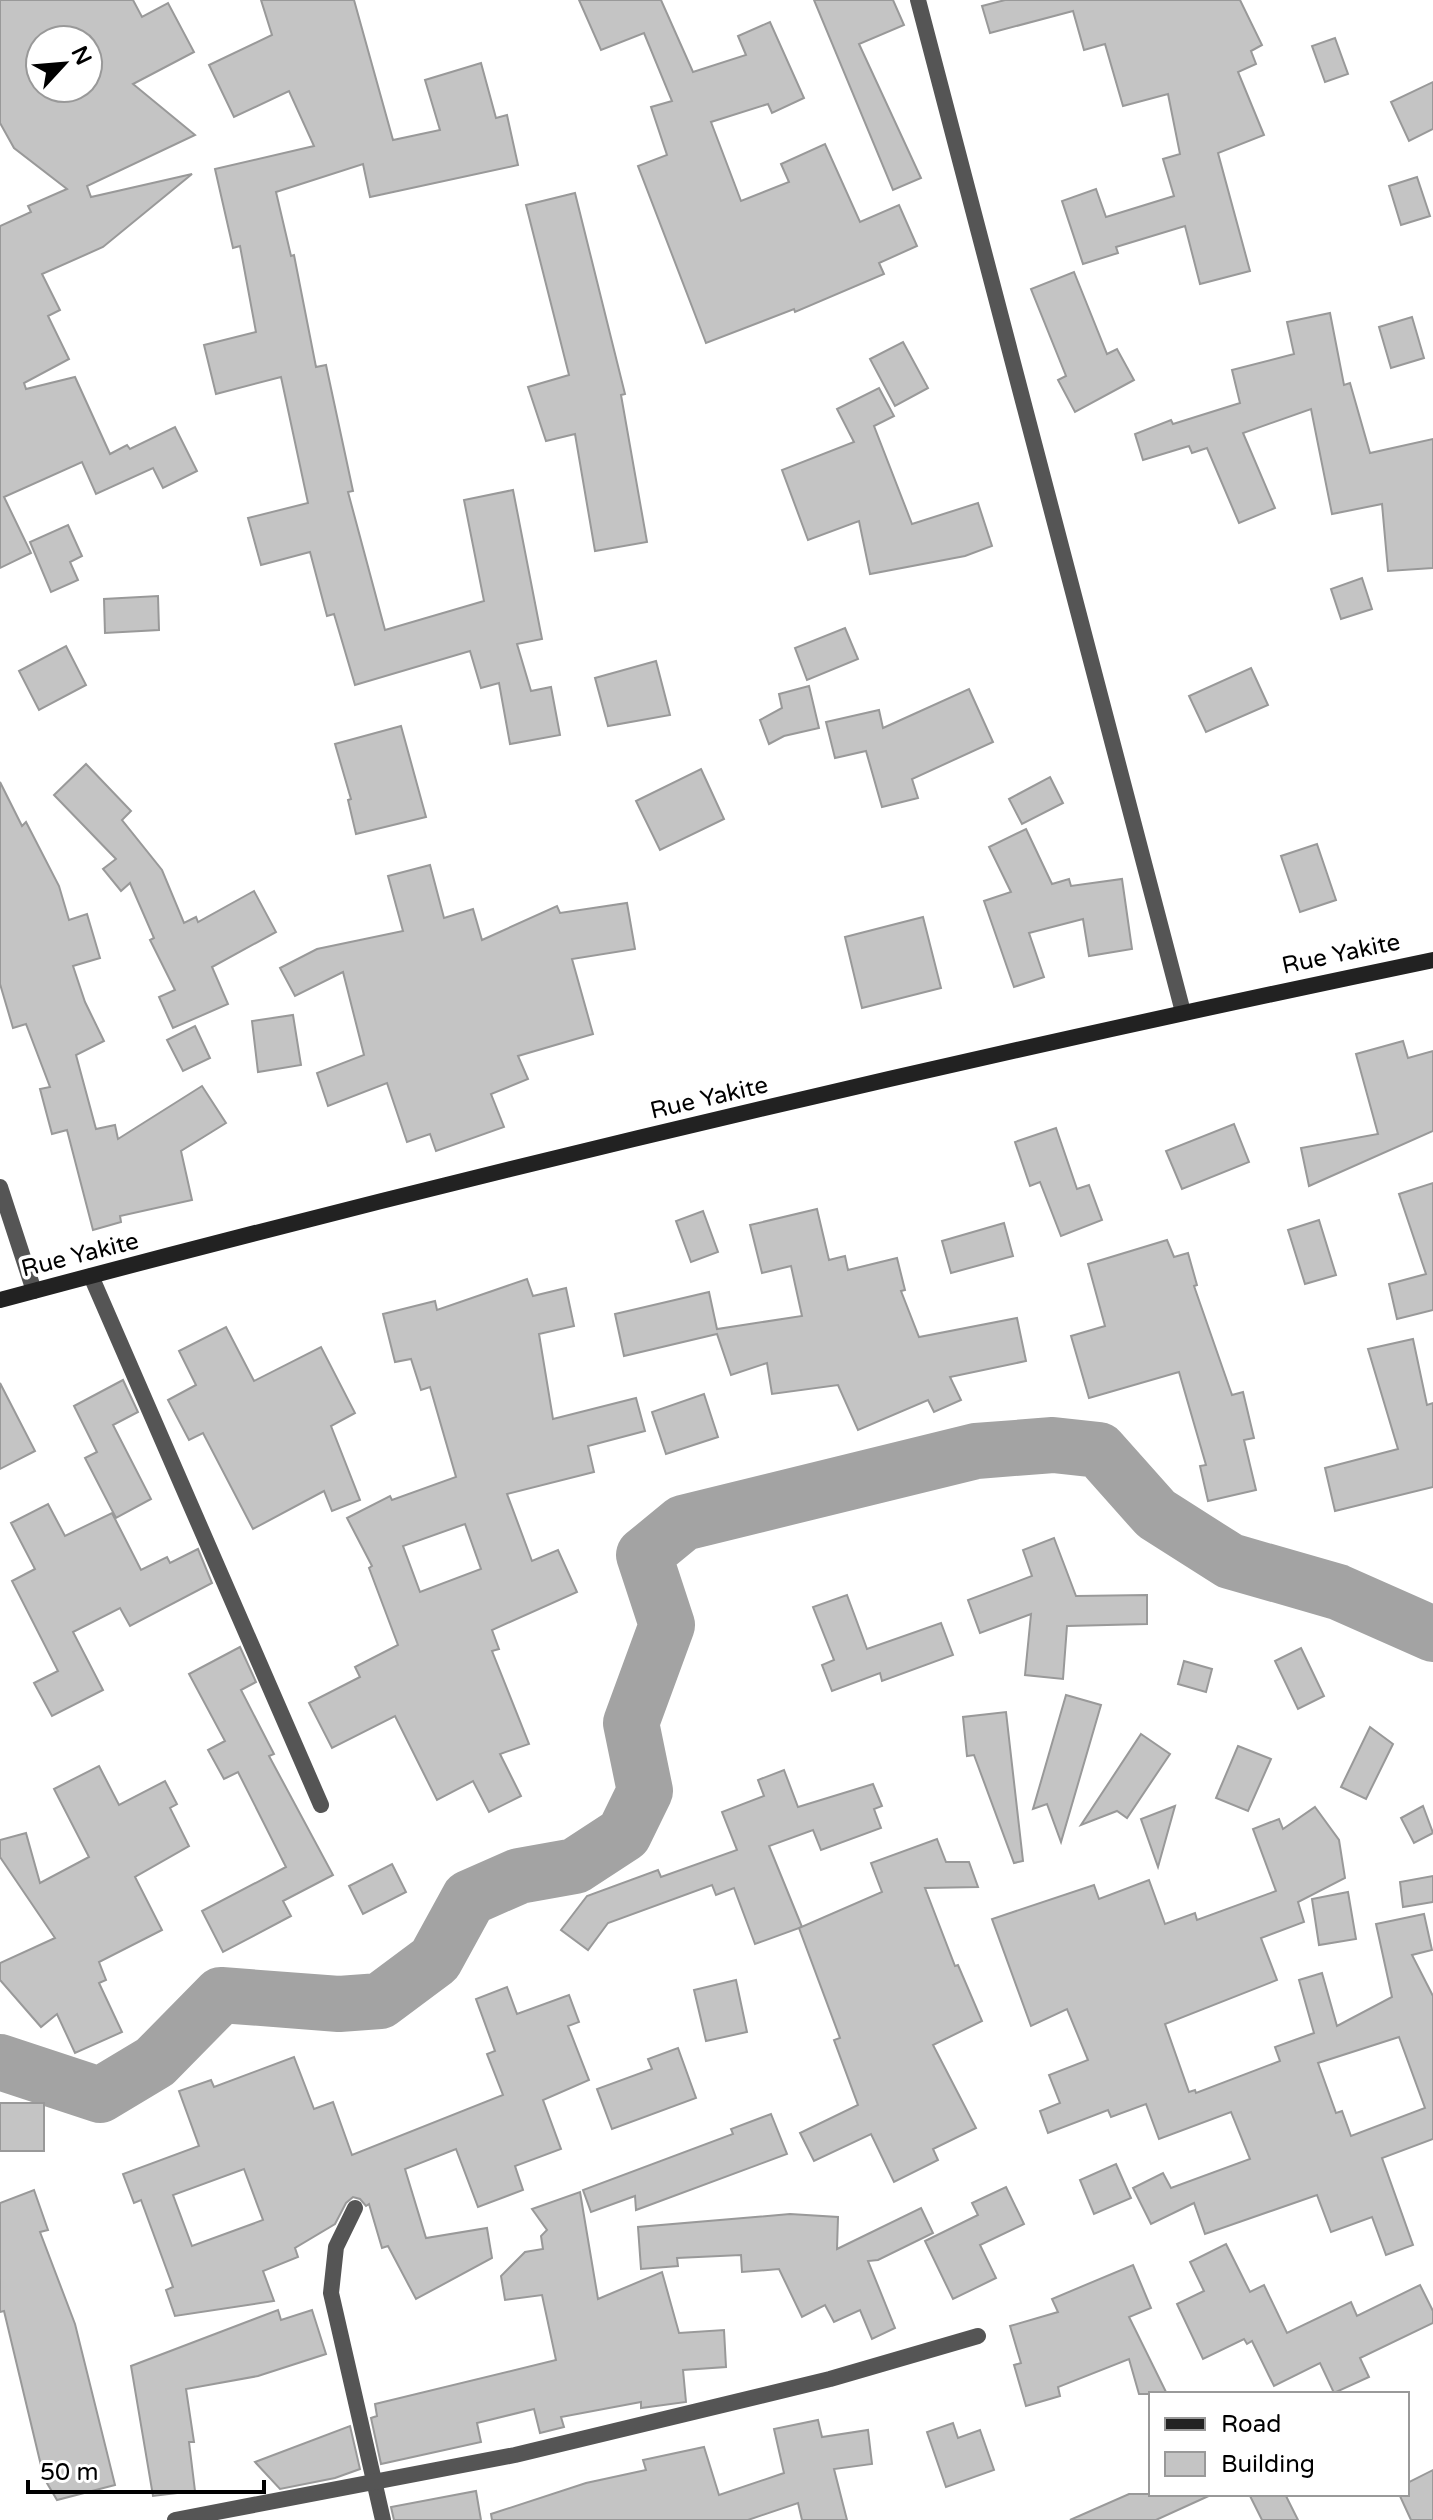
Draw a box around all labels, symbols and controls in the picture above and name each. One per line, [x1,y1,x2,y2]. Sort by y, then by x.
north arrow [24,24,104,104]
text: N [66,42,97,69]
street label: Rue Yakite [1279,927,1403,981]
street label: Rue Yakite [647,1070,771,1126]
street label: Rue Yakite [18,1226,142,1284]
legend [1149,2392,1409,2496]
text: Road [1221,2410,1281,2439]
scale bar [28,2444,264,2494]
text: Building [1221,2450,1315,2479]
text: 50 m [40,2458,98,2487]

